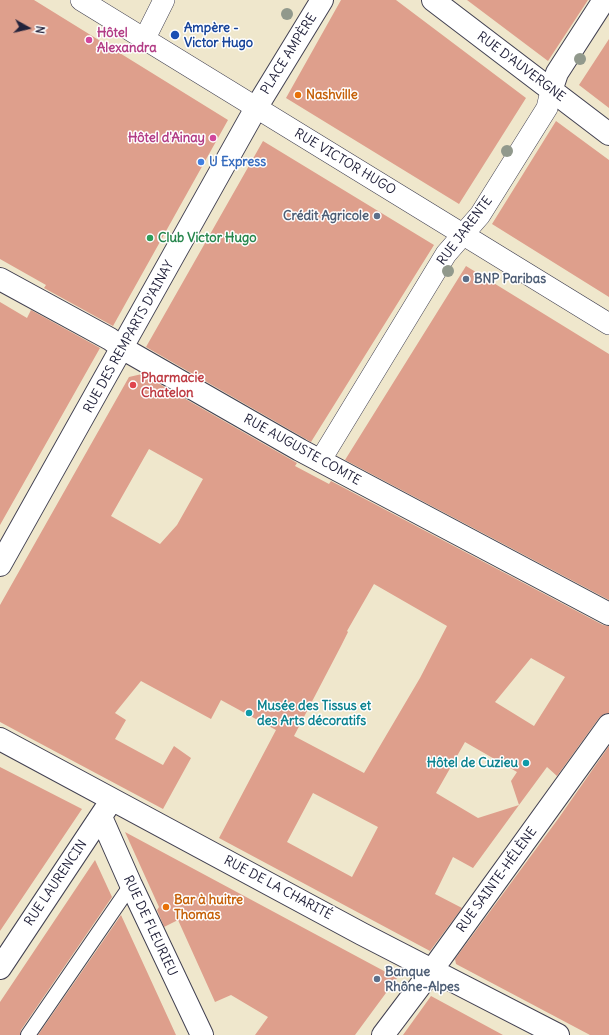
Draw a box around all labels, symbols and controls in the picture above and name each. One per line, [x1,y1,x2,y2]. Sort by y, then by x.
north arrow [8,8,48,48]
street label: PLACE AMPÈRE [258,11,320,97]
place label: Ampère - Victor Hugo [184,20,253,51]
text: N [32,25,47,34]
place label: Hôtel Alexandra [97,25,157,56]
marker: Ampère - Victor Hugo [169,29,181,41]
street label: RUE D'AUVERGNE [474,29,568,105]
marker: Hôtel Alexandra [84,35,94,45]
place label: Nashville [306,87,358,103]
marker: Nashville [293,90,303,100]
street label: RUE VICTOR HUGO [291,126,399,198]
place label: Hôtel d'Ainay [128,130,205,146]
marker: Hôtel d'Ainay [208,133,218,143]
place label: U Express [209,154,266,170]
marker: U Express [196,157,206,167]
street label: RUE JARENTE [434,193,496,269]
place label: Crédit Agricole [283,208,369,224]
marker: Crédit Agricole [372,211,382,221]
place label: Club Victor Hugo [158,230,257,246]
marker: Club Victor Hugo [145,233,155,243]
street label: RUE DES REMPARTS D'AINAY [81,258,177,416]
place label: BNP Paribas [474,271,546,287]
marker: BNP Paribas [461,274,471,284]
place label: Pharmacie Chatelon [141,370,204,401]
marker: Pharmacie Chatelon [128,380,138,390]
street label: RUE AUGUSTE COMTE [241,411,363,489]
place label: Musée des Tissus et des Arts décoratifs [257,698,371,729]
marker: Musée des Tissus et des Arts décoratifs [244,708,254,718]
place label: Hôtel de Cuzieu [427,755,518,771]
marker: Hôtel de Cuzieu [521,758,531,768]
street label: RUE SAINTE-HÉLÈNE [454,824,540,936]
street label: RUE LAURENCIN [21,837,91,929]
street label: RUE DE LA CHARITÉ [221,853,335,923]
street label: RUE DE FLEURIEU [120,873,180,979]
place label: Bar à huitre Thomas [174,892,243,923]
marker: Bar à huitre Thomas [161,902,171,912]
place label: Banque Rhône-Alpes [385,964,460,995]
marker: Banque Rhône-Alpes [372,974,382,984]

